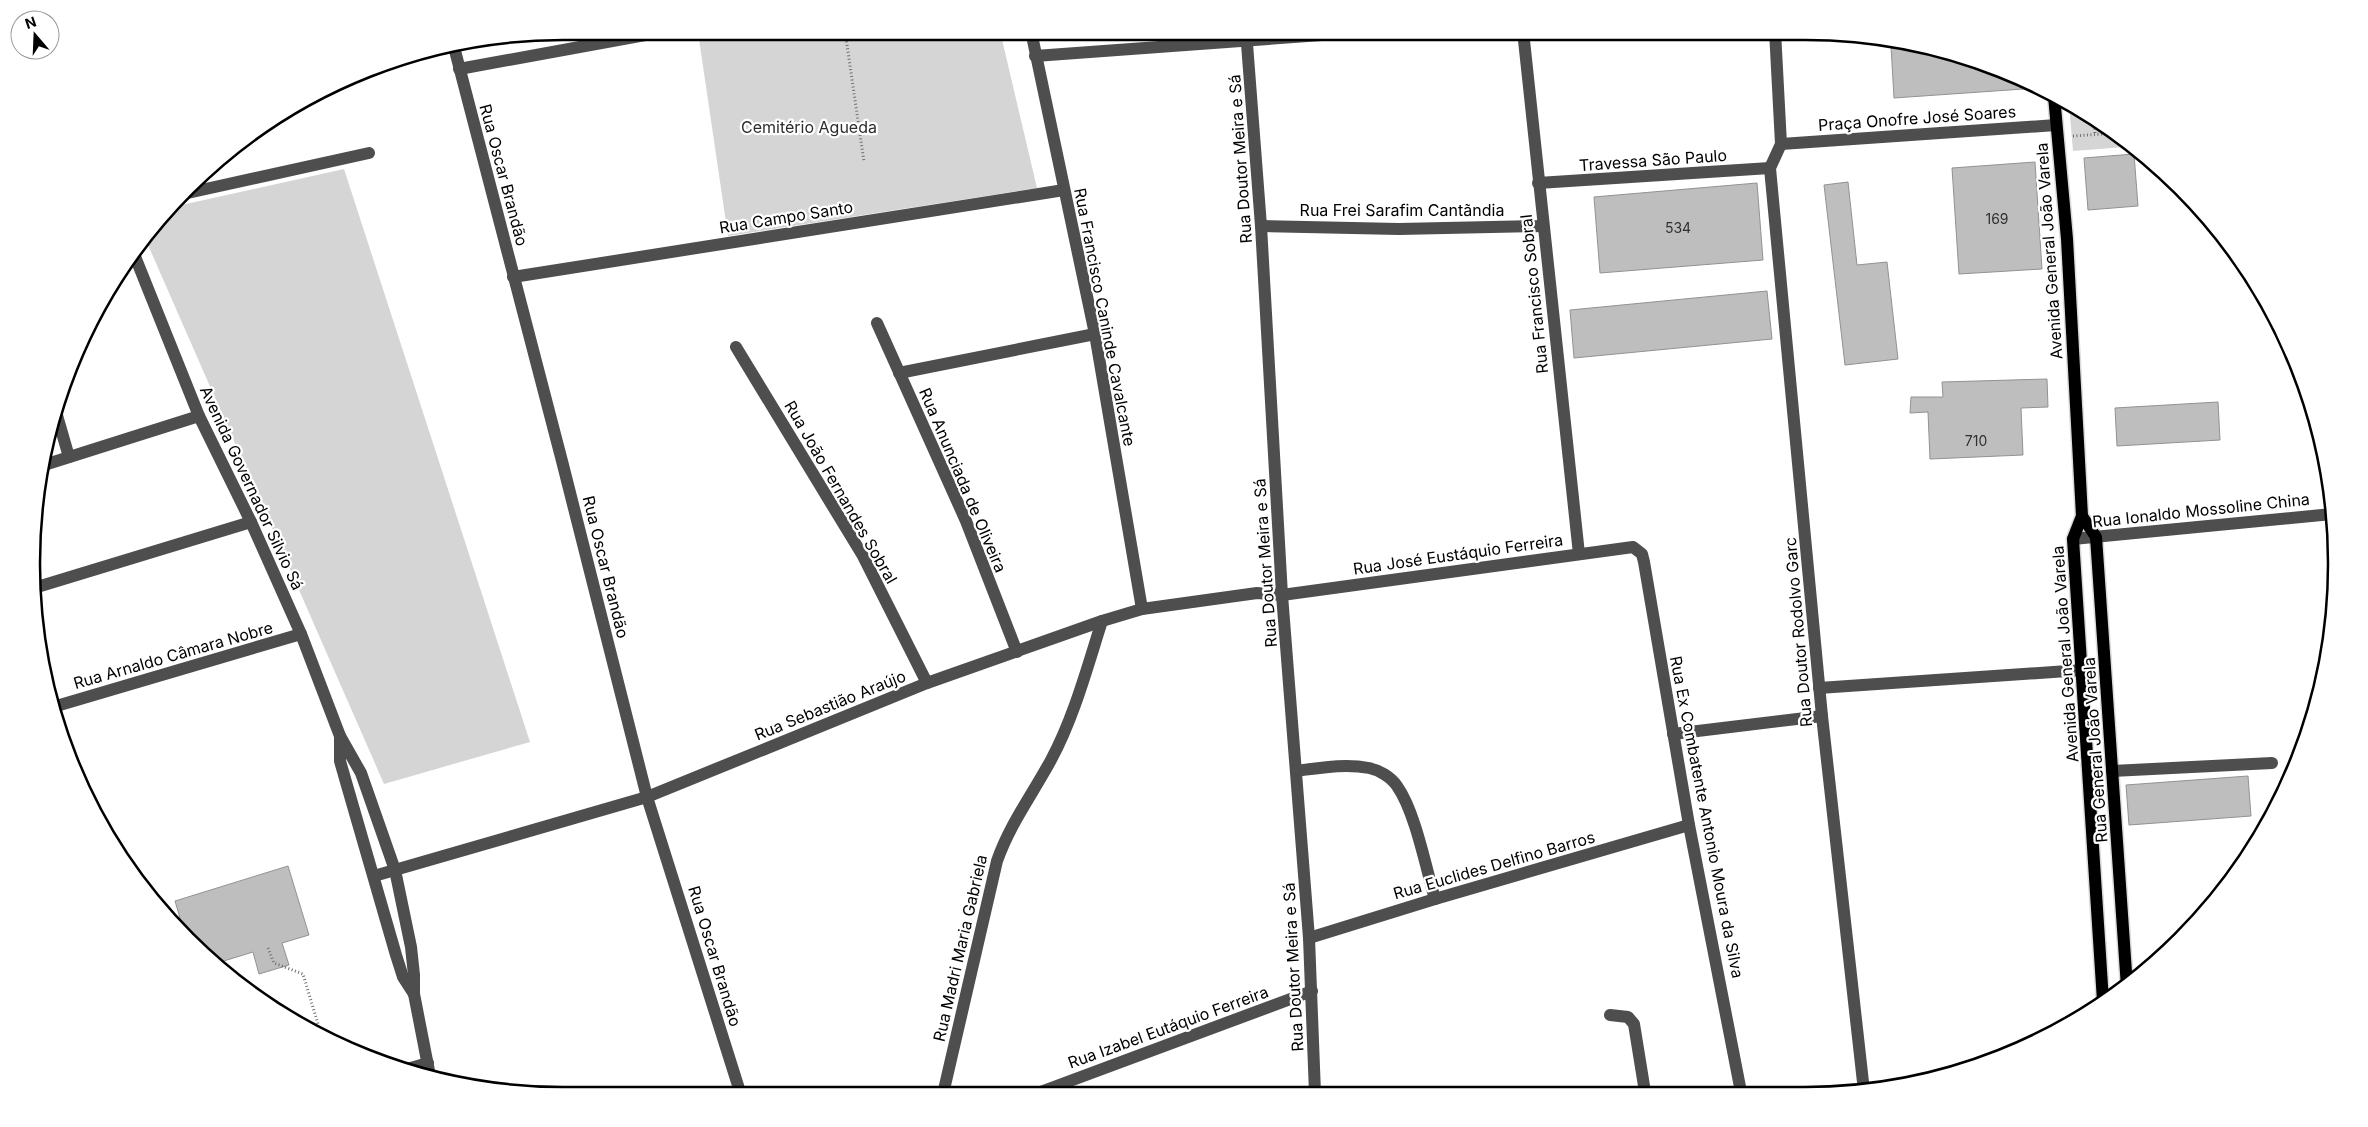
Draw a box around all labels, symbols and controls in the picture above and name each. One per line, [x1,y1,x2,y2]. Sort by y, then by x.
north arrow [10,10,60,60]
text: N [23,12,38,32]
street label: Rua Doutor Meira e Sá [1224,74,1256,244]
street label: Praça Onofre José Soares [1817,101,2017,135]
street label: Rua Oscar Brandão [475,102,533,248]
park label: Cemitério Agueda [741,117,877,137]
street label: Avenida General João Varela [2031,142,2067,360]
street label: Travessa São Paulo [1578,145,1728,175]
street label: Rua Francisco Caninde Cavalcante [1070,186,1140,448]
street label: Rua Campo Santo [718,197,854,237]
street label: Rua Frei Sarafim Cantãndia [1300,200,1504,220]
house number: 169 [1985,210,2009,227]
street label: Rua Francisco Sobral [1516,213,1552,375]
house number: 534 [1665,219,1691,236]
street label: Avenida Governador Silvio Sá [196,383,308,593]
street label: Rua Anunciada de Oliveira [915,385,1011,575]
street label: Rua João Fernandes Sobral [780,397,902,587]
house number: 710 [1965,432,1987,449]
street label: Rua Doutor Meira e Sá [1249,478,1281,648]
street label: Rua Ionaldo Mossoline China [2091,489,2311,531]
street label: Rua Oscar Brandão [579,494,633,640]
street label: Rua José Eustáquio Ferreira [1352,529,1564,579]
street label: Rua Doutor Rodolvo Garc [1780,536,1816,728]
street label: Avenida General João Varela [2047,545,2083,763]
street label: Rua Arnaldo Câmara Nobre [71,617,275,693]
street label: Rua Ex Combatente Antonio Moura da Silva [1666,654,1748,980]
street label: Rua General João Varela [2079,657,2111,843]
street label: Rua Sebastião Araújo [751,665,909,745]
street label: Rua Euclides Delfino Barros [1391,827,1597,903]
street label: Rua Madri Maria Gabriela [929,853,991,1043]
street label: Rua Doutor Meira e Sá [1279,882,1307,1052]
street label: Rua Oscar Brandão [684,883,746,1029]
street label: Rua Izabel Eutáquio Ferreira [1065,981,1271,1073]

